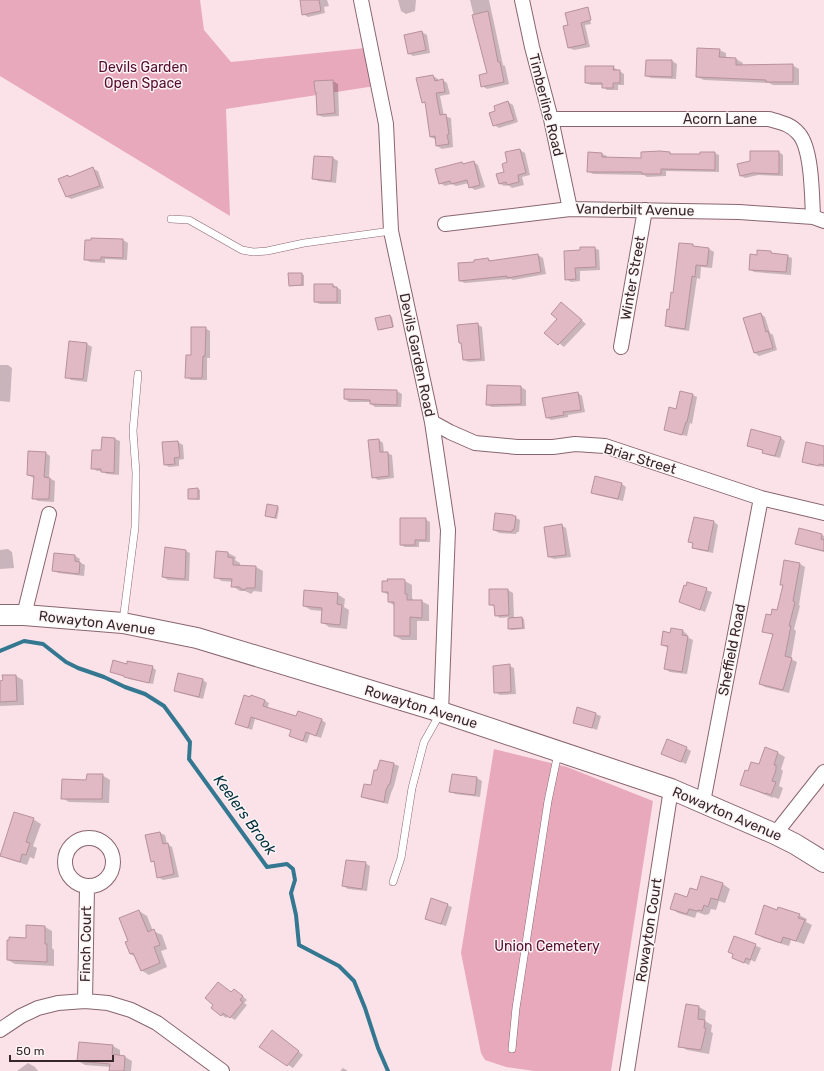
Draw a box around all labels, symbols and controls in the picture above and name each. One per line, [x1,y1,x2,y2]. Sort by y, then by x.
street label: Timberline Road [525,52,567,158]
park label: Devils Garden Open Space [98,59,188,92]
street label: Acorn Lane [683,111,757,128]
street label: Vanderbilt Avenue [575,200,695,220]
street label: Winter Street [617,234,649,321]
street label: Devils Garden Road [396,292,438,418]
street label: Briar Street [602,440,679,478]
street label: Sheffield Road [715,603,749,697]
street label: Rowayton Avenue [38,607,156,639]
street label: Rowayton Avenue [362,682,480,732]
water label: Keelers Brook [210,771,280,859]
street label: Rowayton Avenue [670,783,784,845]
street label: Rowayton Court [632,876,666,983]
street label: Finch Court [77,905,95,982]
park label: Union Cemetery [494,938,600,955]
scale bar [10,1037,113,1063]
text: 50 m [16,1044,44,1058]

